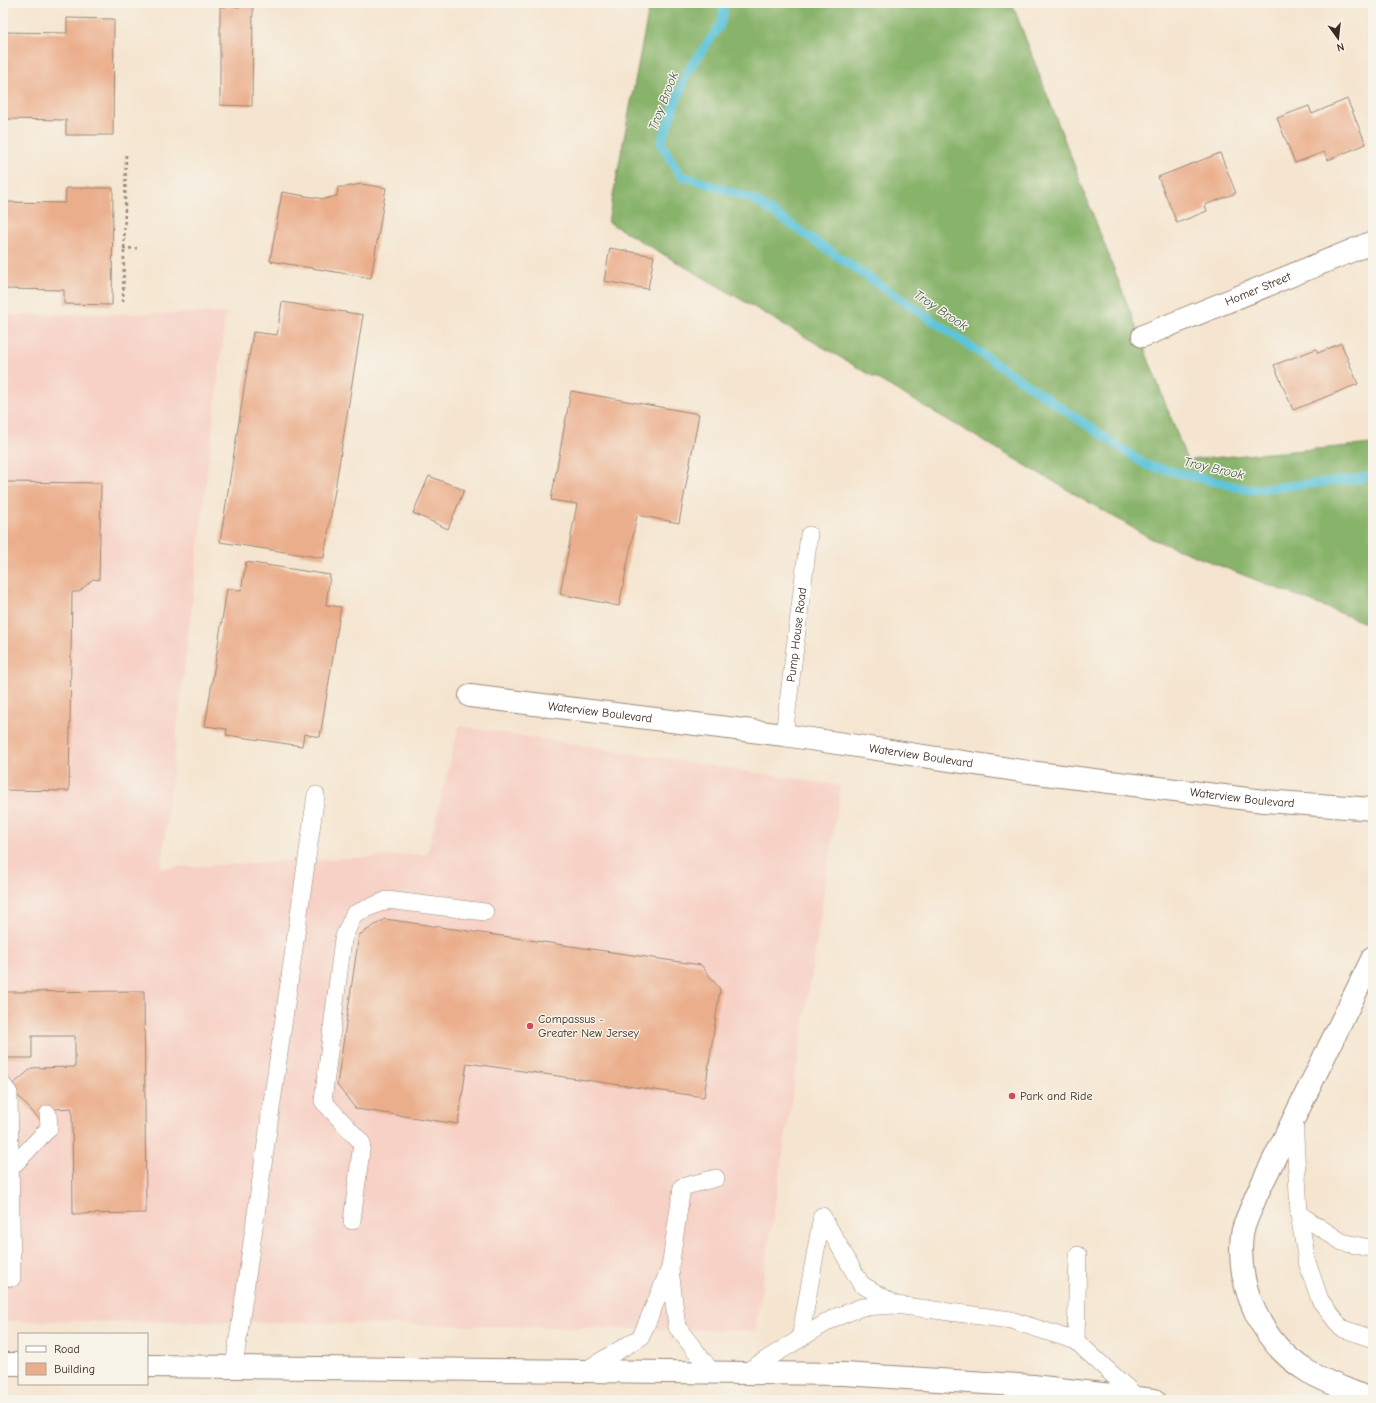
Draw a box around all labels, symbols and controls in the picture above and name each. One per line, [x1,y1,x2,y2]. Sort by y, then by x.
north arrow [1318,18,1358,58]
text: N [1335,40,1346,54]
water label: Troy Brook [645,69,681,132]
street label: Homer Street [1223,269,1293,309]
water label: Troy Brook [911,287,971,334]
water label: Troy Brook [1182,454,1246,482]
street label: Pump House Road [784,587,809,683]
street label: Waterview Boulevard [547,699,653,726]
street label: Waterview Boulevard [868,741,974,770]
street label: Waterview Boulevard [1189,785,1295,810]
place label: Compassus - Greater New Jersey [538,1012,640,1040]
marker: Compassus - Greater New Jersey [525,1021,535,1031]
place label: Park and Ride [1020,1089,1092,1103]
marker: Park and Ride [1007,1091,1017,1101]
legend [18,1333,148,1385]
text: Road [54,1342,80,1356]
text: Building [54,1362,95,1376]

